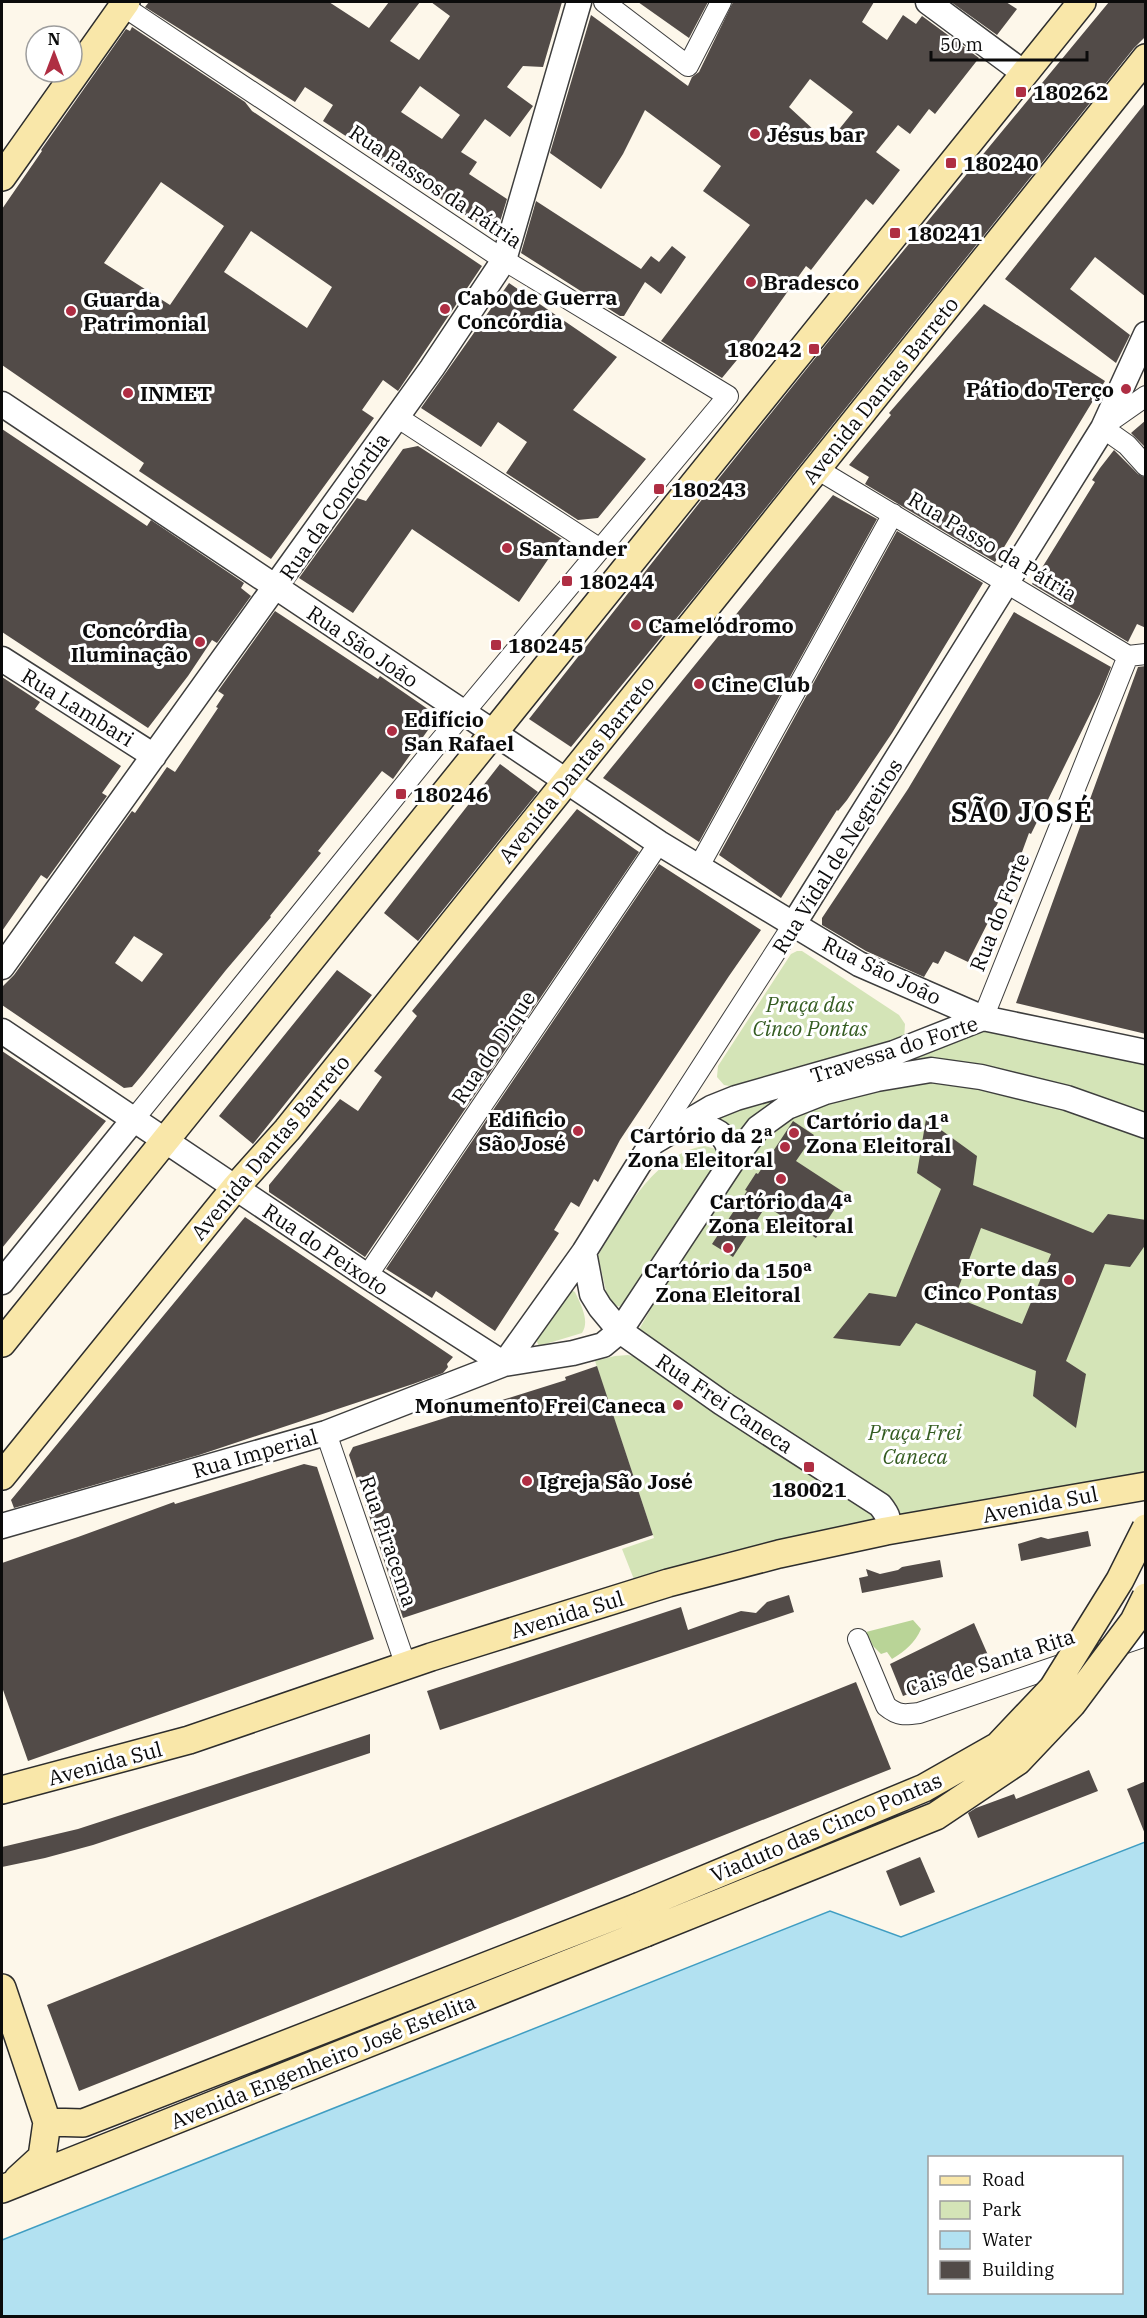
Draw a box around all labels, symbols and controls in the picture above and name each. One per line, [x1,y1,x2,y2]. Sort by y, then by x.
north arrow [24,24,84,84]
scale bar [931,24,1087,62]
text: N [48,29,60,49]
text: 50 m [940,33,983,56]
place label: 180262 [1033,78,1109,106]
marker: 180262 [1014,85,1028,99]
street label: Rua Passos da Pátria [344,118,528,254]
place label: Jésus bar [767,120,866,148]
marker: Jésus bar [748,127,762,141]
place label: 180240 [963,149,1039,177]
marker: 180240 [944,156,958,170]
place label: 180241 [907,219,983,247]
marker: 180241 [888,226,902,240]
place label: Bradesco [763,268,859,296]
marker: Bradesco [744,275,758,289]
place label: Cabo de Guerra Concórdia [457,283,618,335]
place label: Guarda Patrimonial [83,285,207,337]
street label: Avenida Dantas Barreto [796,290,964,490]
marker: Cabo de Guerra Concórdia [438,302,452,316]
marker: Guarda Patrimonial [64,304,78,318]
place label: 180242 [726,335,802,363]
marker: 180242 [807,342,821,356]
place label: Pátio do Terço [966,375,1114,403]
place label: INMET [140,379,212,407]
marker: Pátio do Terço [1119,382,1133,396]
marker: INMET [121,386,135,400]
street label: Rua da Concórdia [273,427,395,585]
place label: 180243 [671,475,747,503]
marker: 180243 [652,482,666,496]
street label: Rua Passo da Pátria [903,484,1083,608]
place label: Santander [519,534,628,562]
marker: Santander [500,541,514,555]
place label: 180244 [579,567,655,595]
marker: 180244 [560,574,574,588]
street label: Rua São João [302,598,424,694]
place label: Camelódromo [648,611,794,639]
place label: Concórdia Iluminação [71,616,188,668]
marker: Camelódromo [629,618,643,632]
place label: 180245 [508,631,584,659]
marker: Concórdia Iluminação [193,635,207,649]
marker: 180245 [489,638,503,652]
street label: Rua Lambari [17,661,139,753]
street label: Avenida Dantas Barreto [492,669,660,869]
place label: Cine Club [711,670,810,698]
marker: Cine Club [692,677,706,691]
place label: Edifício San Rafael [404,705,514,757]
marker: Edifício San Rafael [385,724,399,738]
street label: Rua Vidal de Negreiros [765,753,909,959]
place label: 180246 [413,780,489,808]
marker: 180246 [394,787,408,801]
district label: SÃO JOSÉ [951,794,1093,829]
street label: Rua do Forte [963,849,1035,975]
street label: Rua São João [818,929,946,1011]
street label: Rua do Dique [445,985,541,1109]
park label: Praça das Cinco Pontas [752,990,868,1042]
street label: Travessa do Forte [807,1009,981,1089]
street label: Avenida Dantas Barreto [184,1049,356,1245]
place label: Edificio São José [478,1105,566,1157]
place label: Cartório da 1ª Zona Eleitoral [806,1107,952,1159]
place label: Cartório da 2ª Zona Eleitoral [628,1121,773,1173]
marker: Edificio São José [571,1124,585,1138]
marker: Cartório da 1ª Zona Eleitoral [787,1126,801,1140]
marker: Cartório da 2ª Zona Eleitoral [778,1140,792,1154]
marker: Cartório da 4ª Zona Eleitoral [774,1172,788,1186]
place label: Cartório da 4ª Zona Eleitoral [708,1187,854,1239]
street label: Rua do Peixoto [258,1197,394,1301]
marker: Cartório da 150ª Zona Eleitoral [721,1241,735,1255]
place label: Forte das Cinco Pontas [923,1254,1057,1306]
place label: Cartório da 150ª Zona Eleitoral [644,1256,812,1308]
marker: Forte das Cinco Pontas [1062,1273,1076,1287]
street label: Rua Frei Caneca [651,1347,799,1459]
place label: Monumento Frei Caneca [415,1391,666,1419]
marker: Monumento Frei Caneca [671,1398,685,1412]
park label: Praça Frei Caneca [867,1418,962,1470]
street label: Rua Imperial [189,1422,321,1484]
marker: 180021 [802,1460,816,1474]
place label: Igreja São José [539,1467,693,1495]
street label: Rua Piracema [353,1472,425,1610]
marker: Igreja São José [520,1474,534,1488]
place label: 180021 [771,1475,847,1503]
street label: Avenida Sul [980,1479,1100,1529]
street label: Avenida Sul [507,1584,627,1644]
street label: Cais de Santa Rita [902,1621,1078,1703]
street label: Avenida Sul [45,1734,165,1792]
street label: Viaduto das Cinco Pontas [706,1765,946,1889]
street label: Avenida Engenheiro José Estelita [166,1987,480,2135]
legend [928,2156,1123,2294]
text: Road [982,2168,1025,2191]
text: Park [982,2198,1022,2221]
text: Water [982,2228,1032,2251]
text: Building [982,2258,1054,2281]

